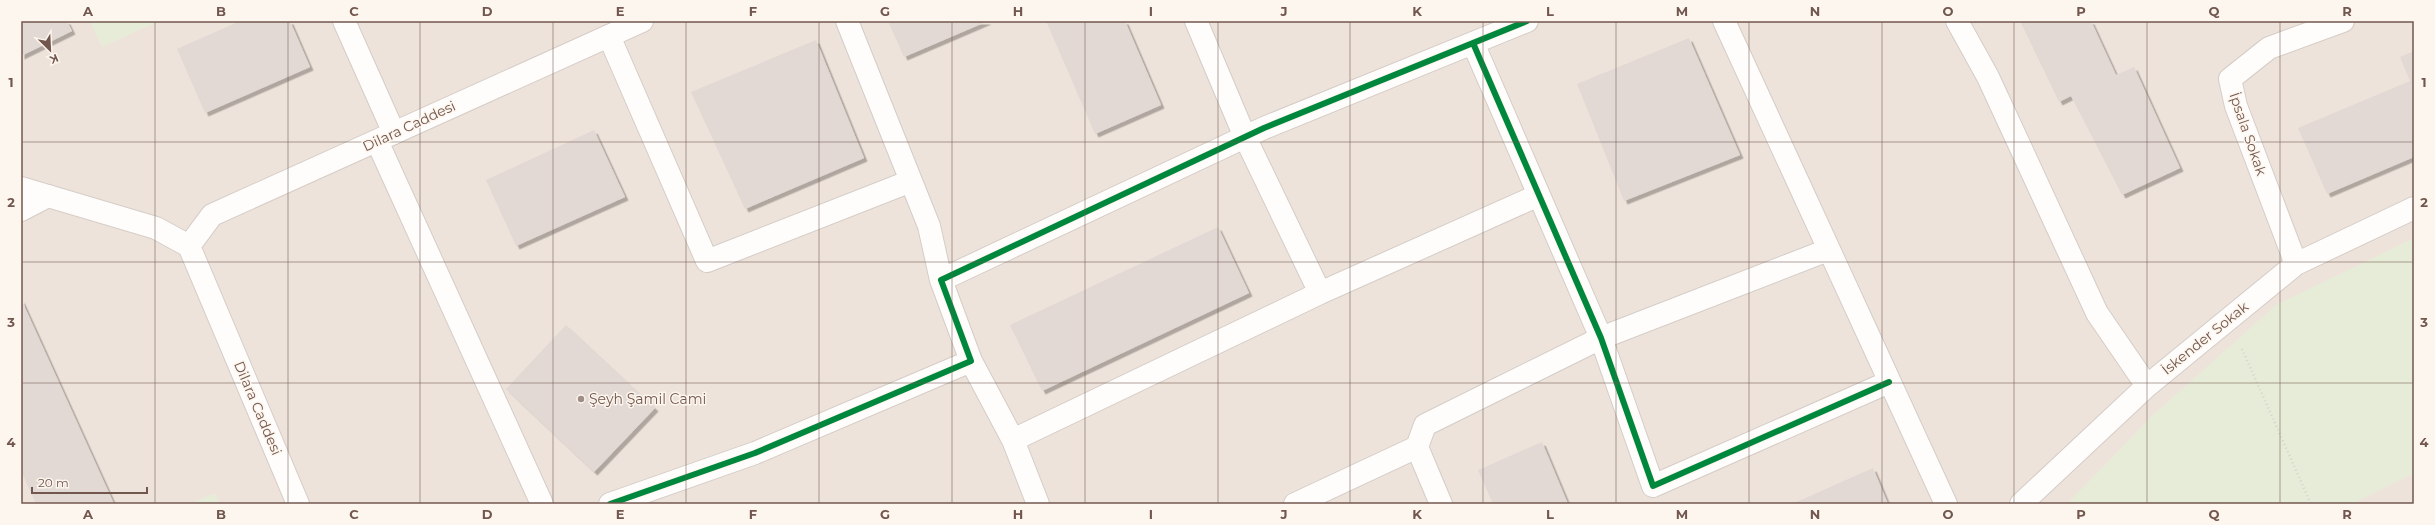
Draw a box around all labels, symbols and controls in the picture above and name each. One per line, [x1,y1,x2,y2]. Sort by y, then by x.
text: A [82,3,94,19]
text: B [216,3,226,19]
text: C [349,3,359,19]
text: D [482,3,493,19]
text: E [616,3,625,19]
text: F [749,3,757,19]
text: G [880,3,890,19]
text: H [1013,3,1023,19]
text: I [1149,3,1153,19]
text: J [1279,3,1288,19]
text: K [1412,3,1422,19]
text: L [1546,3,1554,19]
text: M [1676,3,1688,19]
text: N [1810,3,1820,19]
text: O [1943,3,1954,19]
text: P [2076,3,2086,19]
text: Q [2209,3,2220,19]
text: R [2342,3,2352,19]
north arrow [30,30,70,70]
text: K [47,51,61,68]
text: 1 [8,74,14,90]
text: 1 [2421,74,2427,90]
street label: İpsala Sokak [2225,90,2271,179]
street label: Dilara Caddesi [360,97,458,155]
text: 2 [7,194,15,210]
text: 2 [2420,194,2428,210]
street label: İskender Sokak [2158,297,2253,379]
text: 3 [6,314,15,330]
text: 3 [2419,314,2428,330]
street label: Dilara Caddesi [230,358,286,458]
place label: Şeyh Şamil Cami [589,390,706,408]
marker: Şeyh Şamil Cami [576,394,586,404]
text: 4 [7,434,16,450]
text: 4 [2420,434,2429,450]
scale bar [32,469,147,495]
text: 20 m [38,475,69,490]
text: A [82,506,94,522]
text: B [216,506,226,522]
text: C [349,506,359,522]
text: D [482,506,493,522]
text: E [616,506,625,522]
text: F [749,506,757,522]
text: G [880,506,890,522]
text: H [1013,506,1023,522]
text: I [1149,506,1153,522]
text: J [1279,506,1288,522]
text: K [1412,506,1422,522]
text: L [1546,506,1554,522]
text: M [1676,506,1688,522]
text: N [1810,506,1820,522]
text: O [1943,506,1954,522]
text: P [2076,506,2086,522]
text: Q [2209,506,2220,522]
text: R [2342,506,2352,522]

